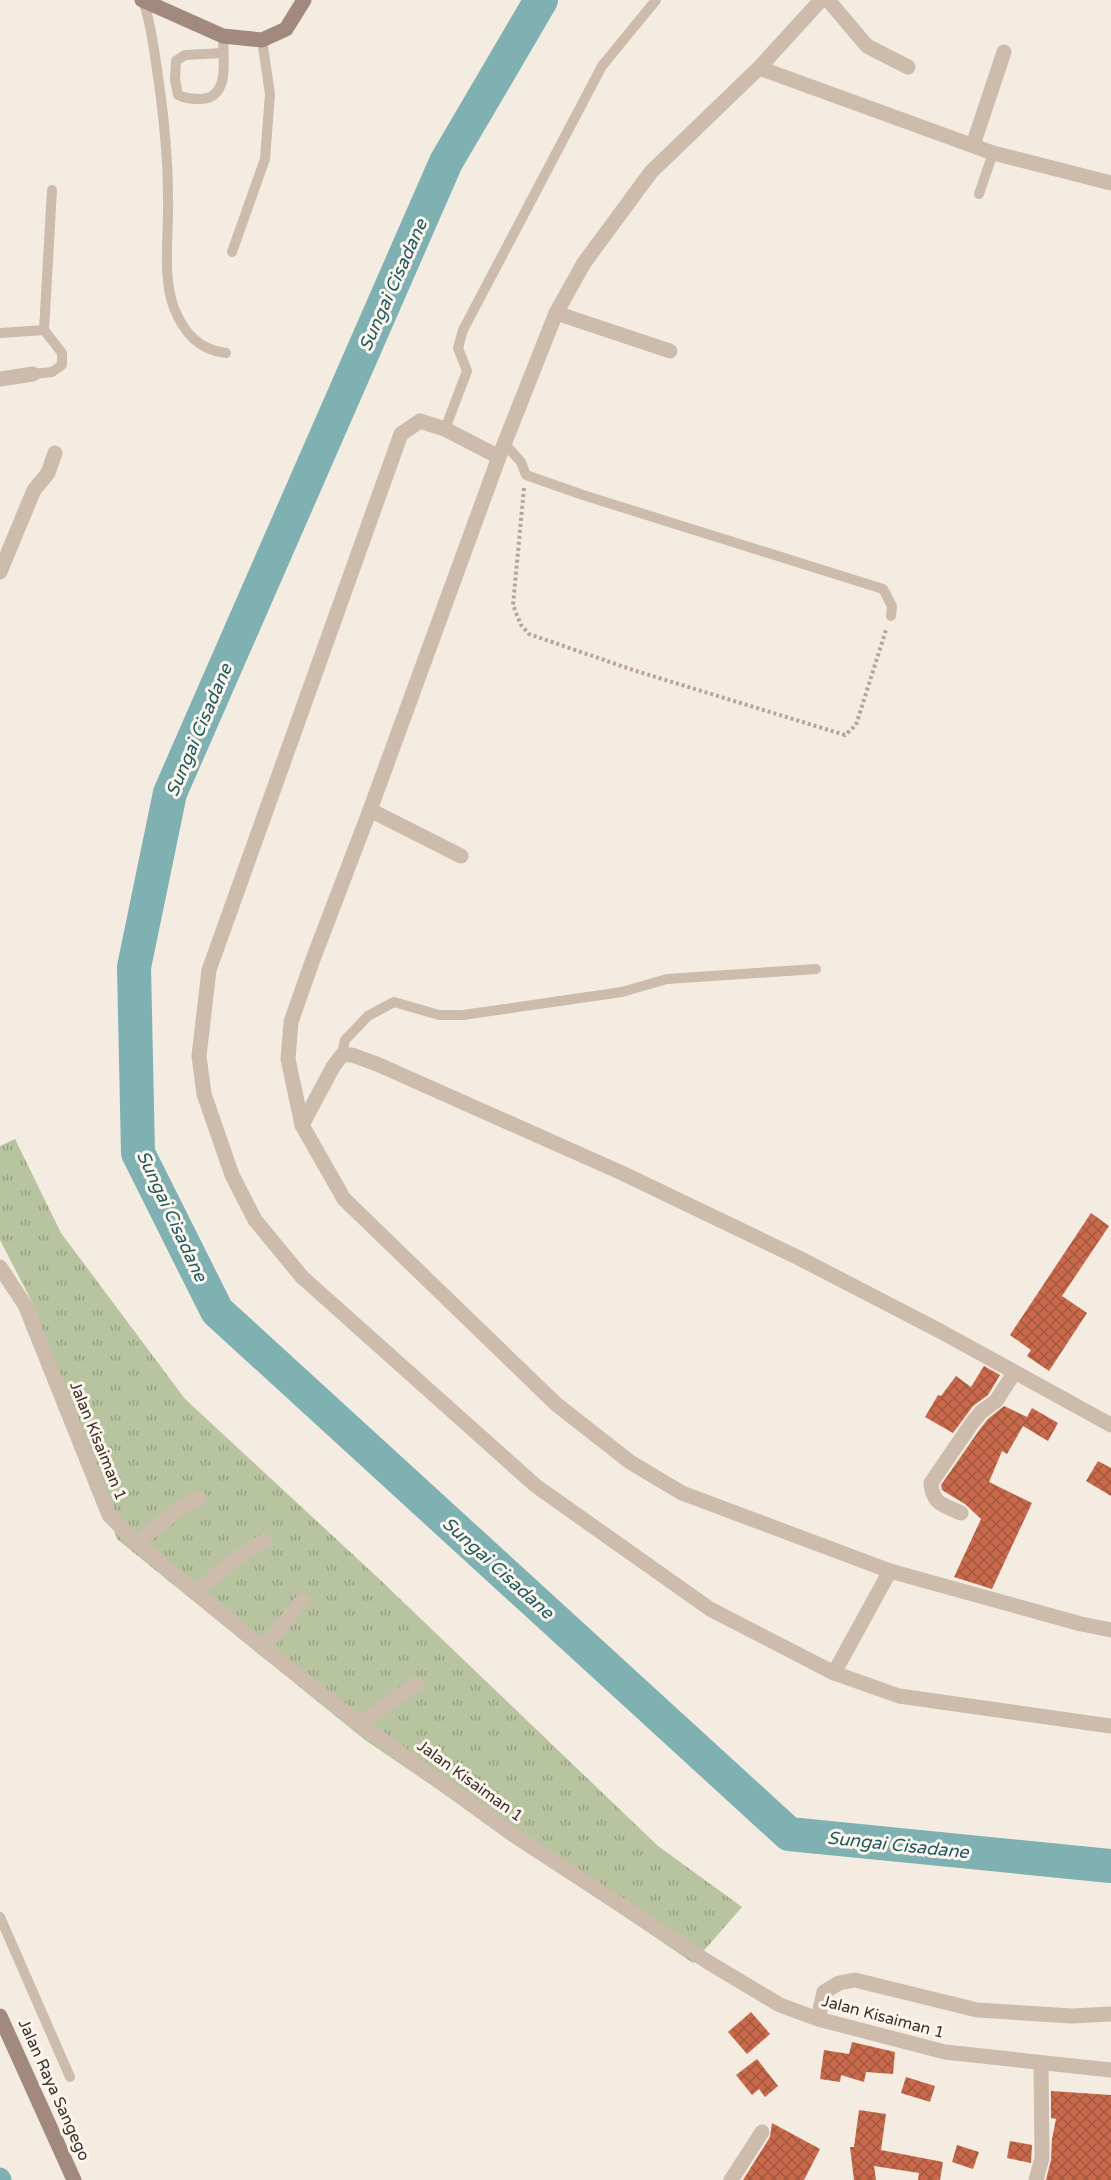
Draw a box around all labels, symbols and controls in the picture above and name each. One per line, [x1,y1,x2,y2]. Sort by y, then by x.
water label: Sungai Cisadane [354,215,432,354]
water label: Sungai Cisadane [161,660,237,800]
water label: Sungai Cisadane [132,1147,212,1286]
street label: Jalan Kisaiman 1 [65,1379,131,1503]
water label: Sungai Cisadane [438,1512,559,1624]
street label: Jalan Kisaiman 1 [413,1736,527,1826]
water label: Sungai Cisadane [826,1827,970,1863]
street label: Jalan Kisaiman 1 [819,1991,947,2043]
street label: Jalan Raya Sangego [14,2016,94,2164]

